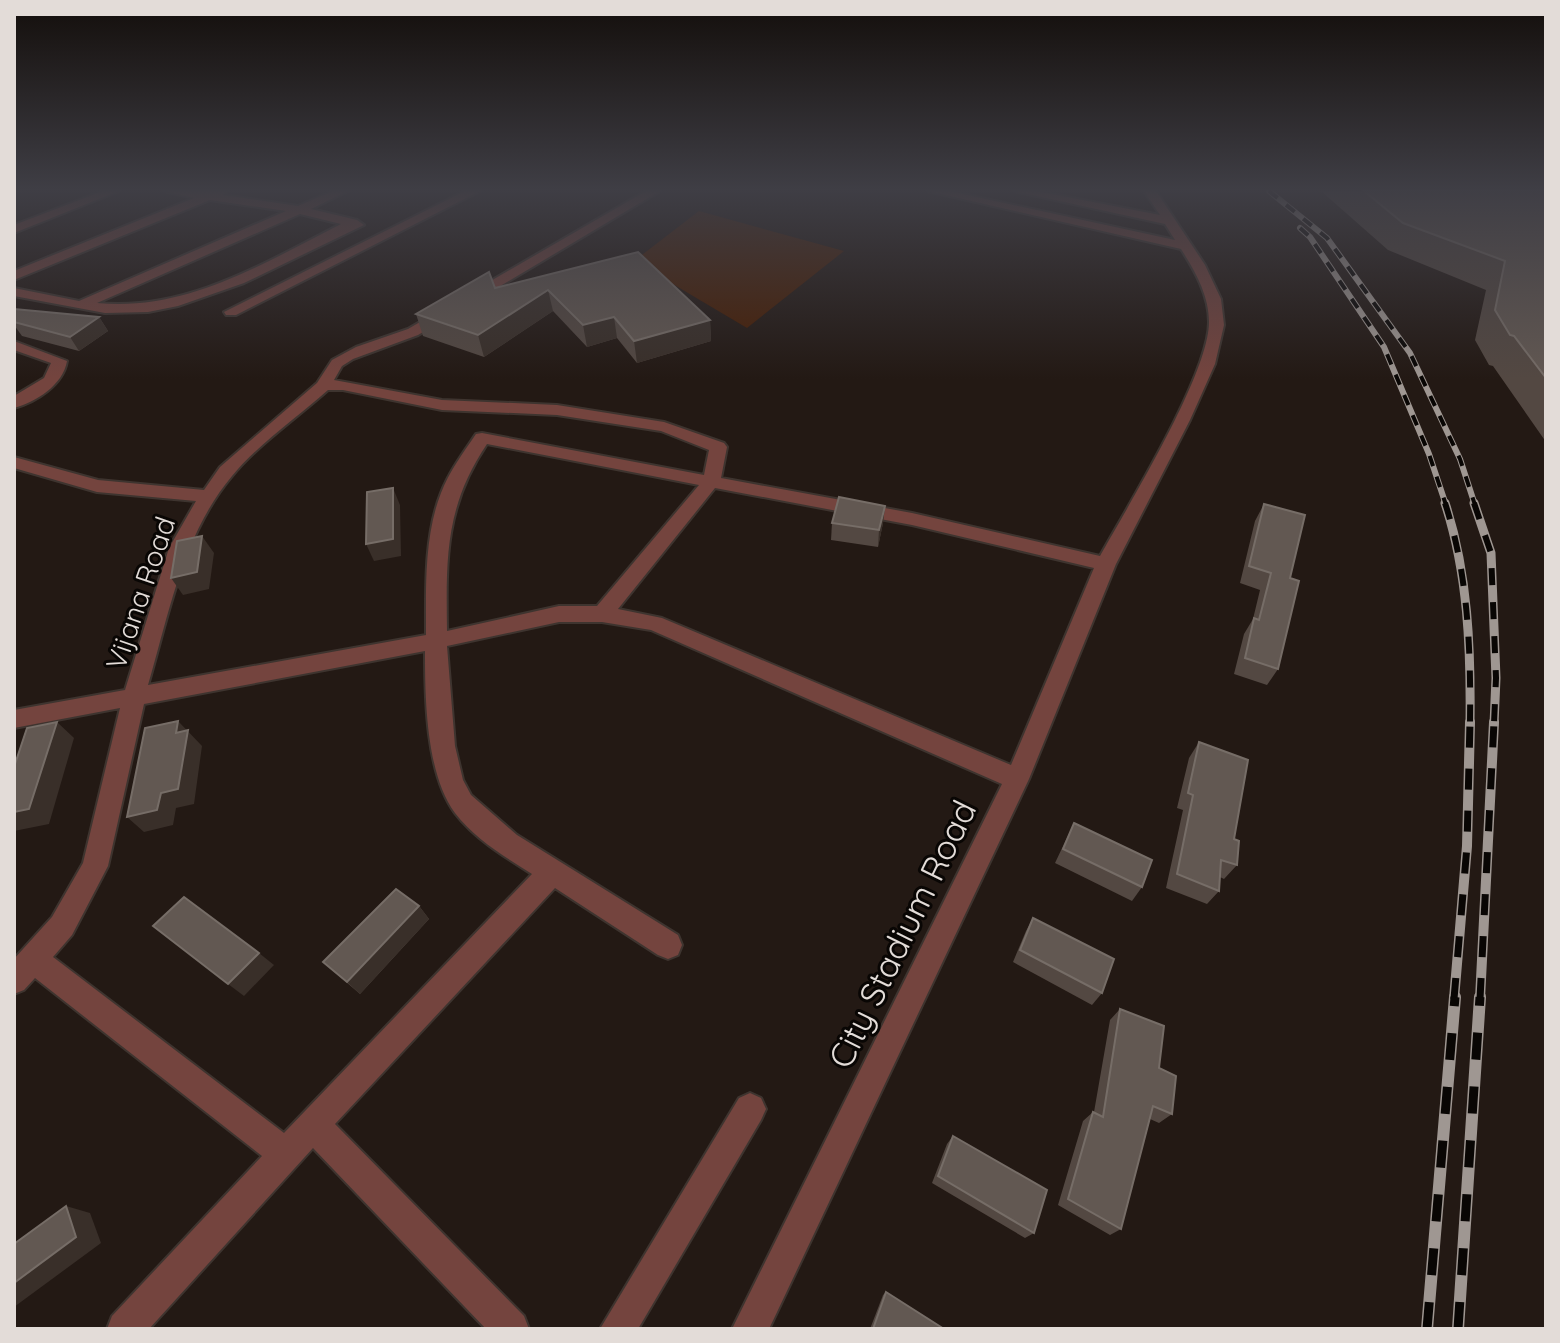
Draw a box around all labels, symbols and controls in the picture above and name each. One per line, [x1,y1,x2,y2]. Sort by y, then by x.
street label: Vijana Road [98,512,182,674]
street label: City Stadium Road [819,793,985,1075]

